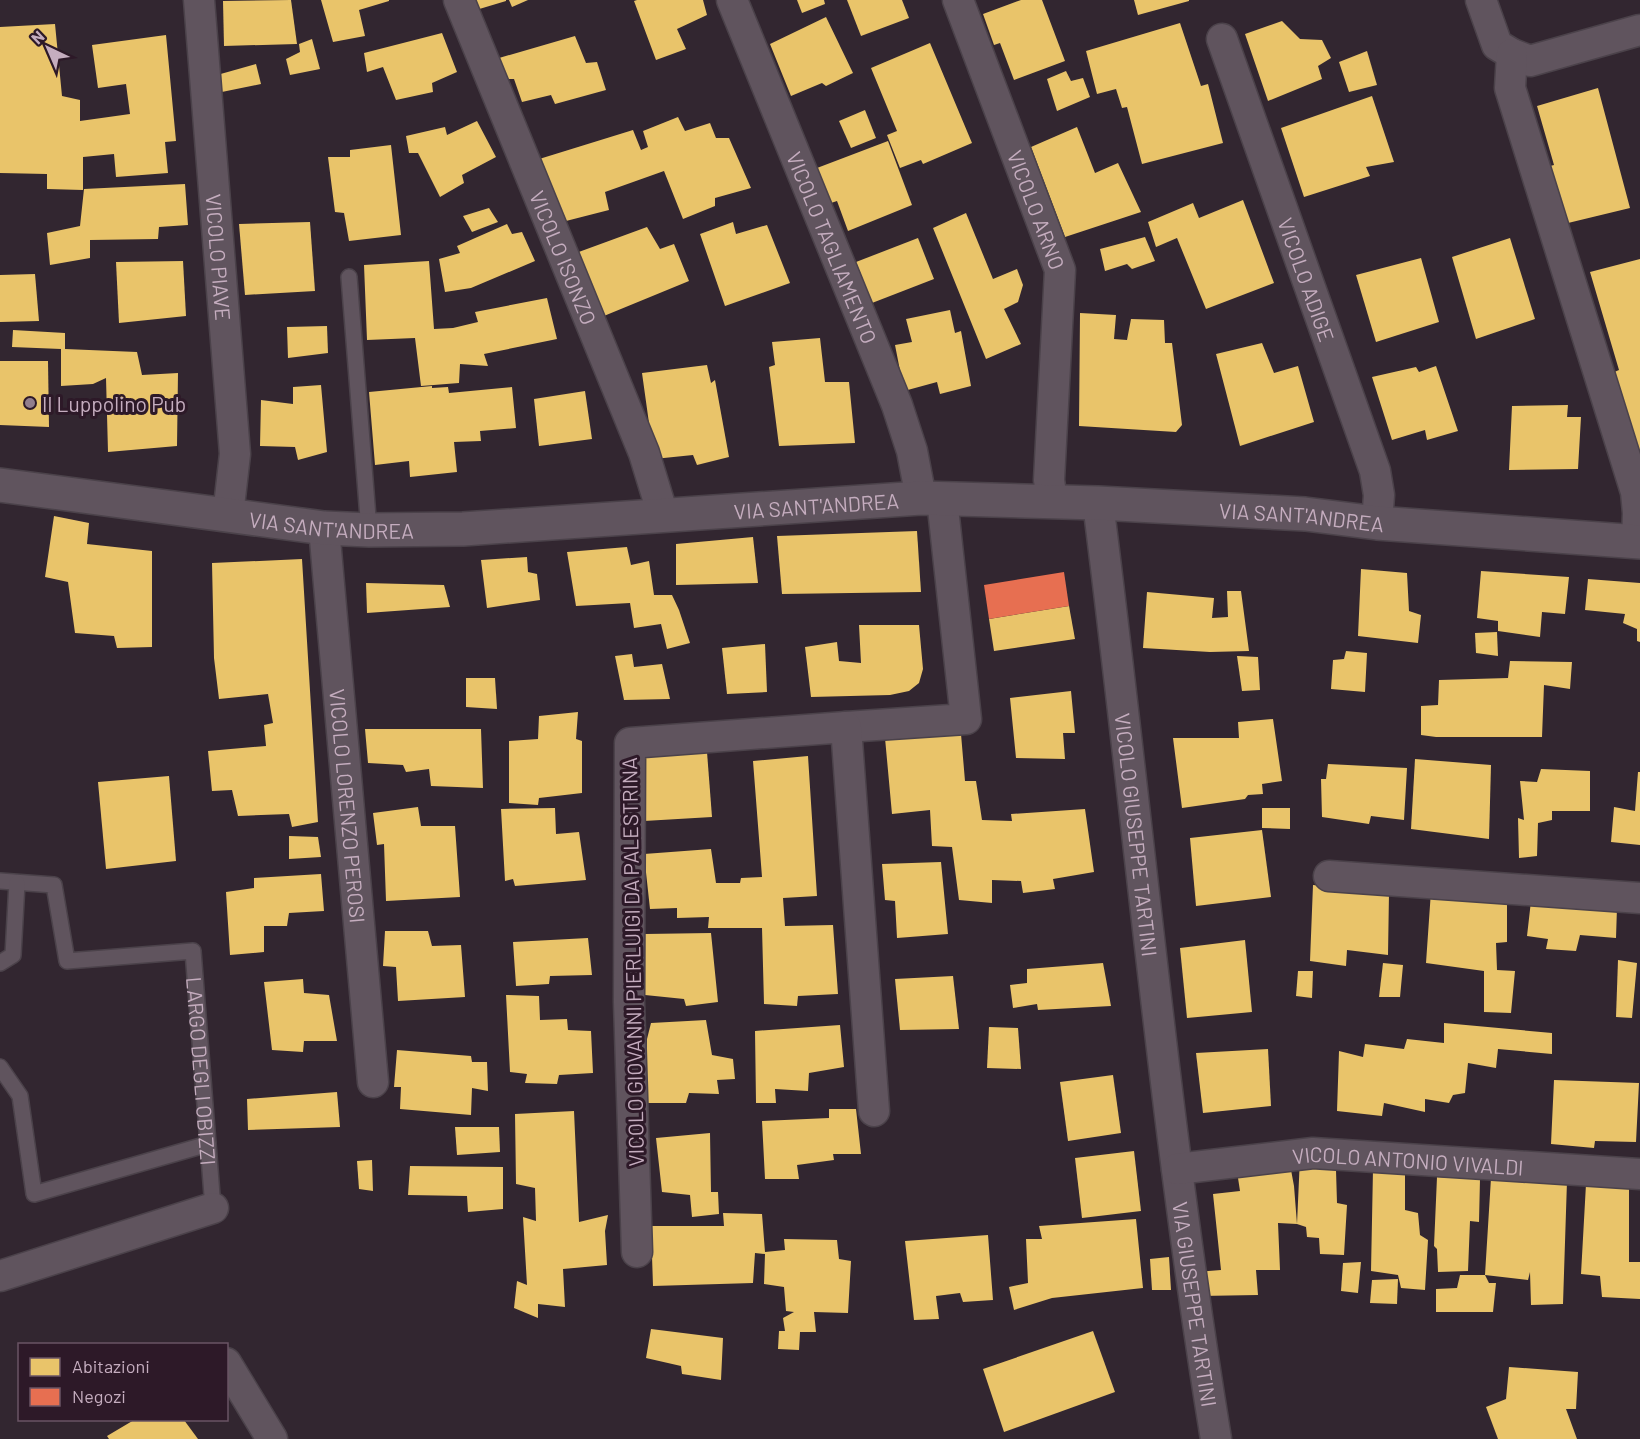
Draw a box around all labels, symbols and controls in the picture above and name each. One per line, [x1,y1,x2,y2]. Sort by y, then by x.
north arrow [18,18,78,78]
text: N [27,26,48,47]
street label: VICOLO ARNO [1003,146,1071,273]
street label: VICOLO TAGLIAMENTO [782,148,883,347]
street label: VICOLO ISONZO [526,187,603,328]
street label: VICOLO PIAVE [202,193,237,322]
street label: VICOLO ADIGE [1274,214,1341,345]
place label: Il Luppolino Pub [42,391,186,416]
marker: Il Luppolino Pub [23,396,37,410]
street label: VIA SANT'ANDREA [733,487,900,523]
street label: VIA SANT'ANDREA [1218,497,1385,536]
street label: VIA SANT'ANDREA [247,506,414,543]
street label: VICOLO LORENZO PEROSI [326,688,371,924]
street label: VICOLO GIUSEPPE TARTINI [1111,712,1164,958]
street label: VICOLO GIOVANNI PIERLUIGI DA PALESTRINA [616,757,648,1167]
street label: LARGO DEGLI OBIZZI [183,976,222,1166]
street label: VICOLO ANTONIO VIVALDI [1291,1140,1524,1179]
street label: VIA GIUSEPPE TARTINI [1169,1200,1223,1408]
legend [18,1343,228,1421]
text: Abitazioni [72,1355,150,1377]
text: Negozi [72,1385,126,1407]

